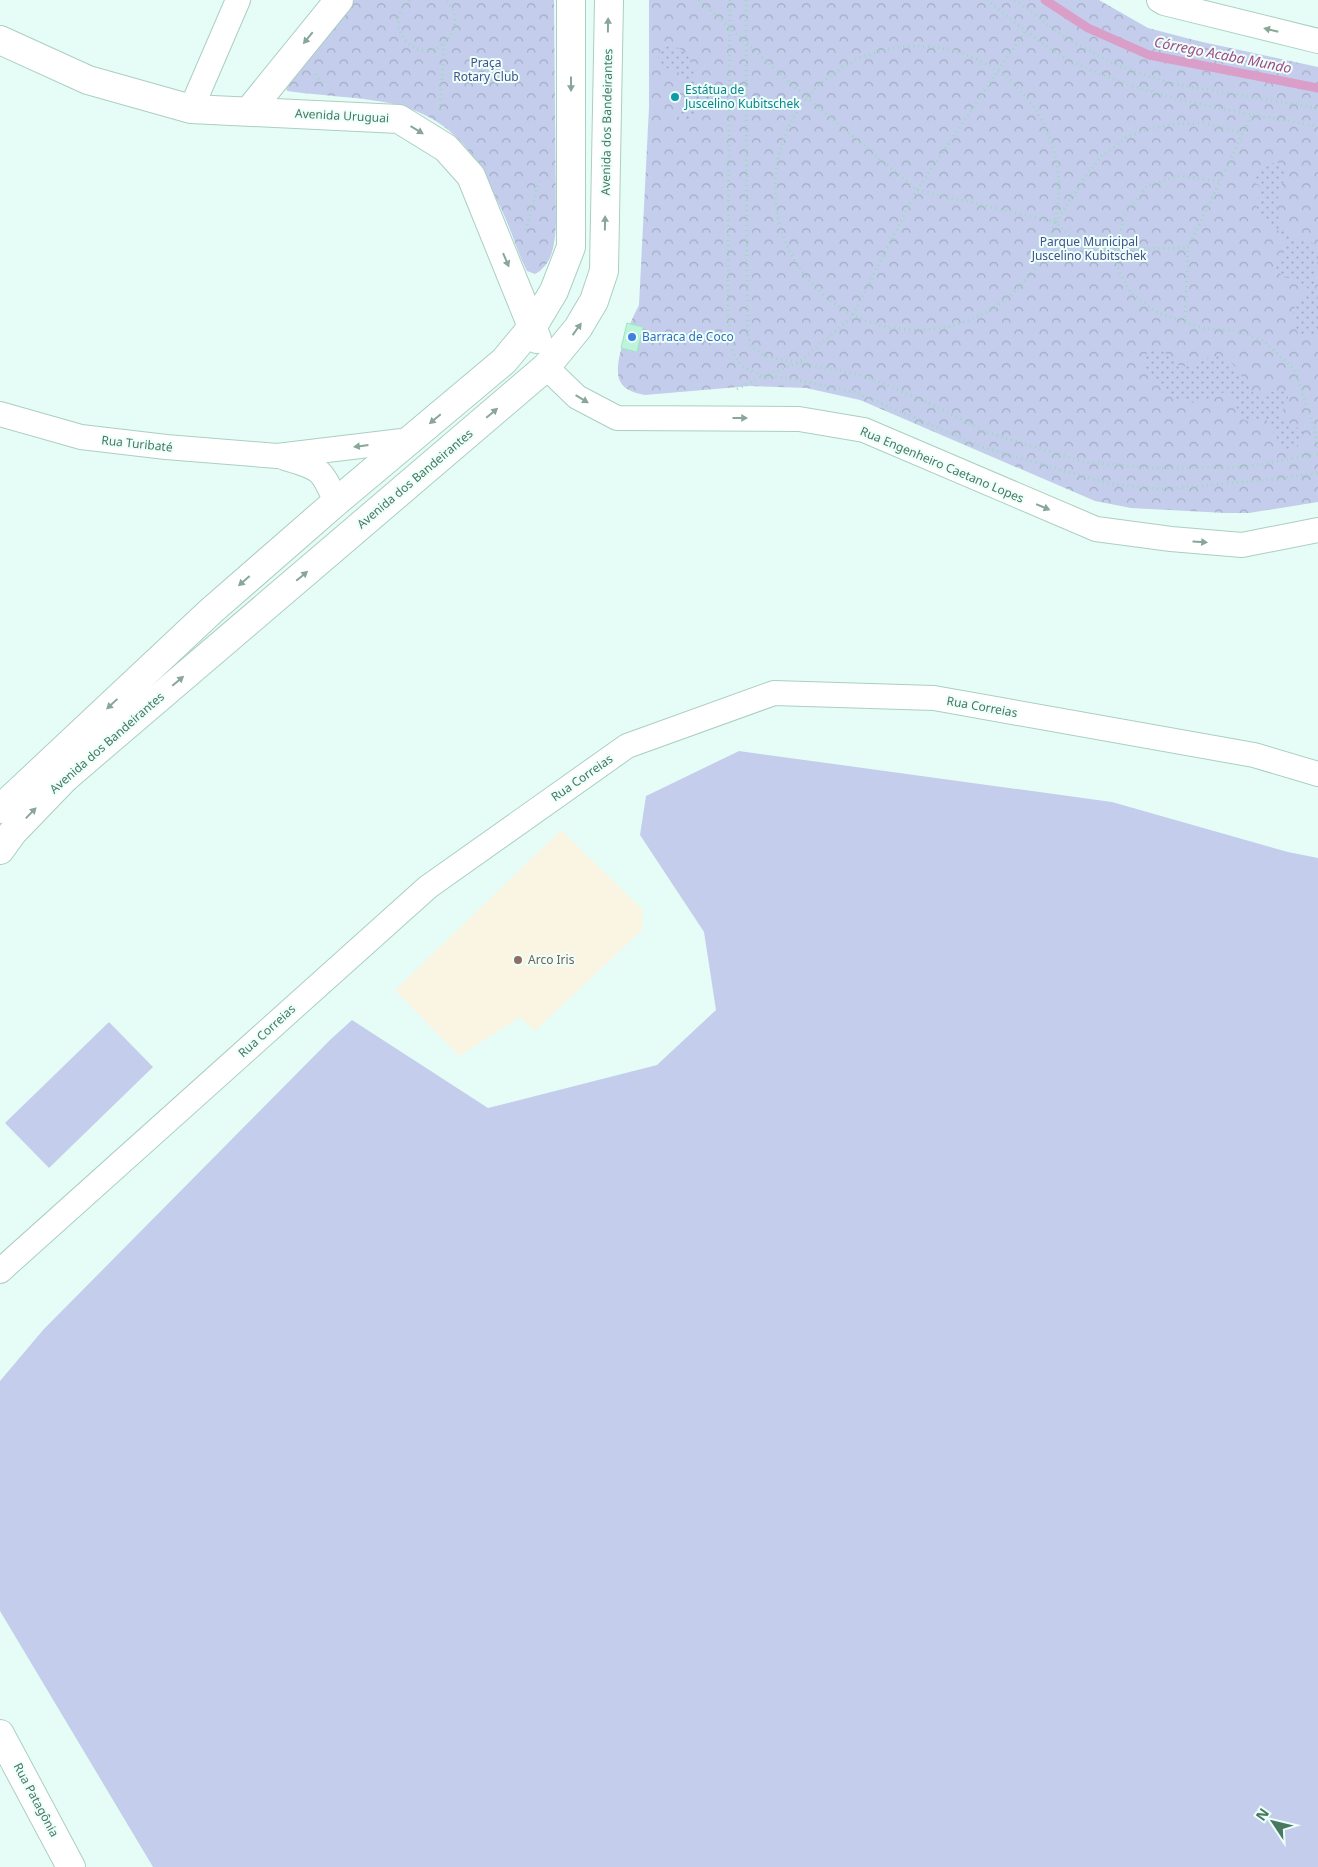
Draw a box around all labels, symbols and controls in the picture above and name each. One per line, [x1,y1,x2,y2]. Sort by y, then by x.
one-way arrow [604,17,612,33]
one-way arrow [1263,26,1278,34]
one-way arrow [303,31,314,44]
water label: Córrego Acaba Mundo [1153,32,1293,77]
street label: Avenida dos Bandeirantes [597,48,616,195]
park label: Praça Rotary Club [453,54,519,85]
one-way arrow [567,76,575,92]
place label: Estátua de Juscelino Kubitschek [684,81,800,112]
marker: Estátua de Juscelino Kubitschek [669,91,681,103]
street label: Avenida Uruguai [295,105,389,126]
one-way arrow [411,126,424,135]
one-way arrow [601,214,609,230]
park label: Parque Municipal Juscelino Kubitschek [1031,233,1147,264]
one-way arrow [502,253,510,268]
one-way arrow [572,322,582,336]
place label: Barraca de Coco [642,328,734,345]
marker: Barraca de Coco [626,331,638,343]
one-way arrow [576,395,589,404]
one-way arrow [485,408,498,419]
one-way arrow [428,414,441,425]
one-way arrow [732,414,748,422]
street label: Rua Engenheiro Caetano Lopes [858,422,1027,507]
street label: Avenida dos Bandeirantes [353,425,477,532]
street label: Rua Turibaté [101,431,174,456]
one-way arrow [353,442,369,450]
one-way arrow [1036,503,1050,511]
one-way arrow [1193,538,1209,546]
one-way arrow [295,570,308,581]
one-way arrow [238,576,251,587]
one-way arrow [172,676,184,687]
street label: Avenida dos Bandeirantes [46,688,168,797]
street label: Rua Correias [945,692,1019,721]
one-way arrow [107,698,119,710]
street label: Rua Correias [548,750,616,805]
one-way arrow [25,807,37,819]
place label: Arco Iris [528,951,575,968]
marker: Arco Iris [512,954,524,966]
street label: Rua Correias [234,1000,299,1061]
street label: Rua Patagônia [10,1760,63,1840]
north arrow [1248,1797,1298,1847]
text: N [1251,1804,1273,1824]

